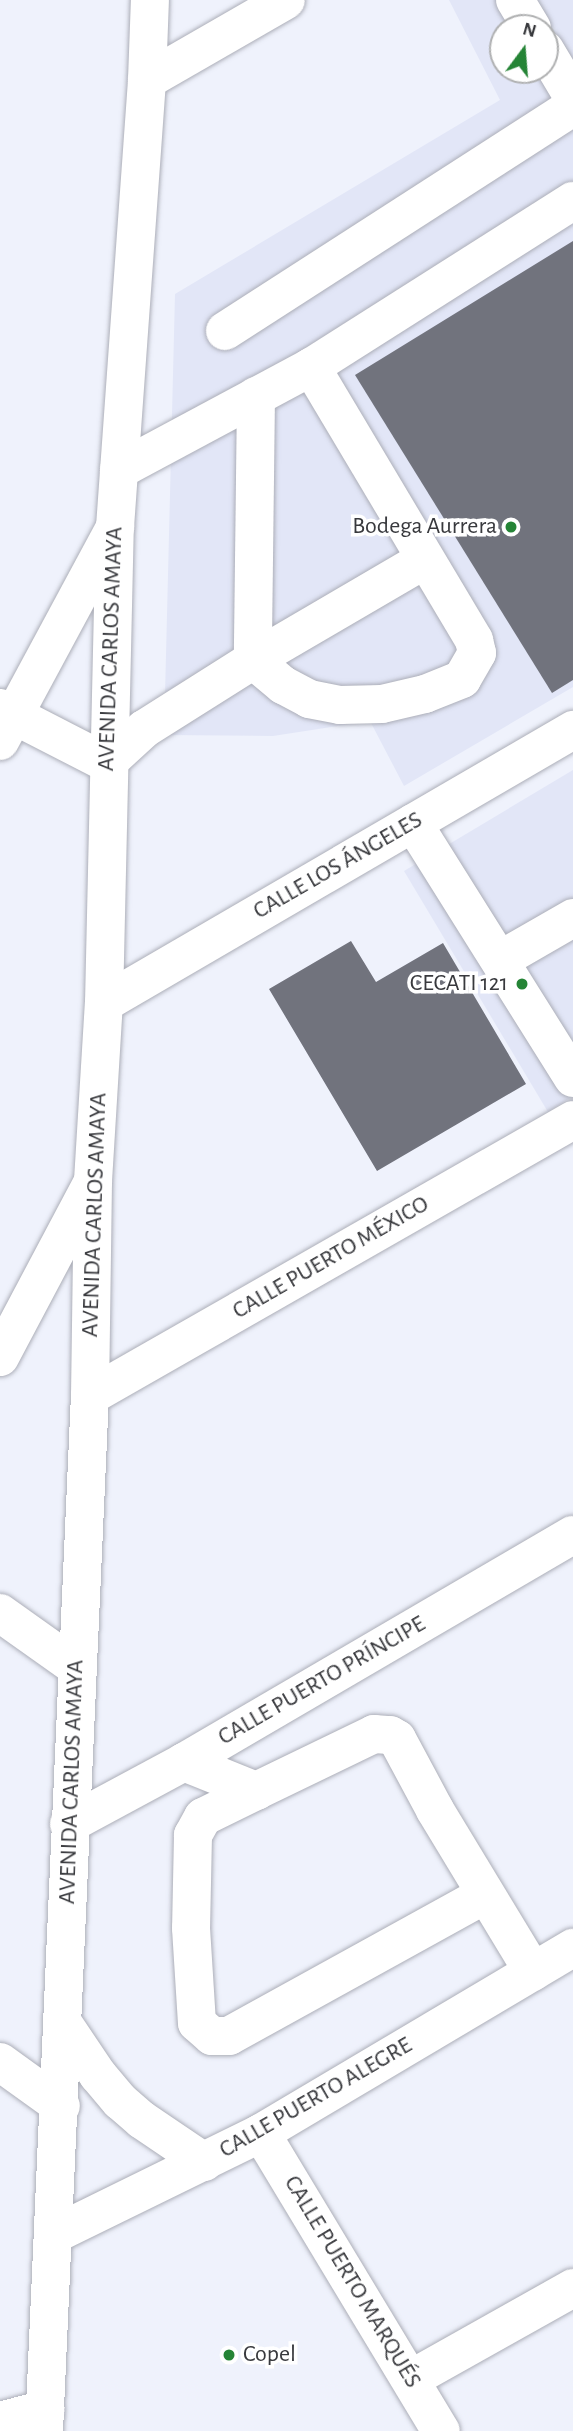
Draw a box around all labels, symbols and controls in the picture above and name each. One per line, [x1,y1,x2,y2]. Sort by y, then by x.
north arrow [489,14,559,84]
text: N [520,19,538,41]
place label: Bodega Aurrera [352,513,497,541]
marker: Bodega Aurrera [503,519,519,535]
street label: AVENIDA CARLOS AMAYA [92,526,130,772]
street label: CALLE LOS ÁNGELES [248,806,428,926]
place label: CECATI 121 [410,970,508,998]
marker: CECATI 121 [514,976,530,992]
street label: AVENIDA CARLOS AMAYA [76,1092,114,1338]
street label: CALLE PUERTO MÉXICO [228,1190,434,1326]
street label: CALLE PUERTO PRÍNCIPE [213,1610,431,1752]
street label: AVENIDA CARLOS AMAYA [53,1659,91,1905]
street label: CALLE PUERTO ALEGRE [215,2031,417,2165]
street label: CALLE PUERTO MARQUÉS [277,2171,427,2393]
place label: Copel [243,2341,296,2369]
marker: Copel [221,2347,237,2363]

